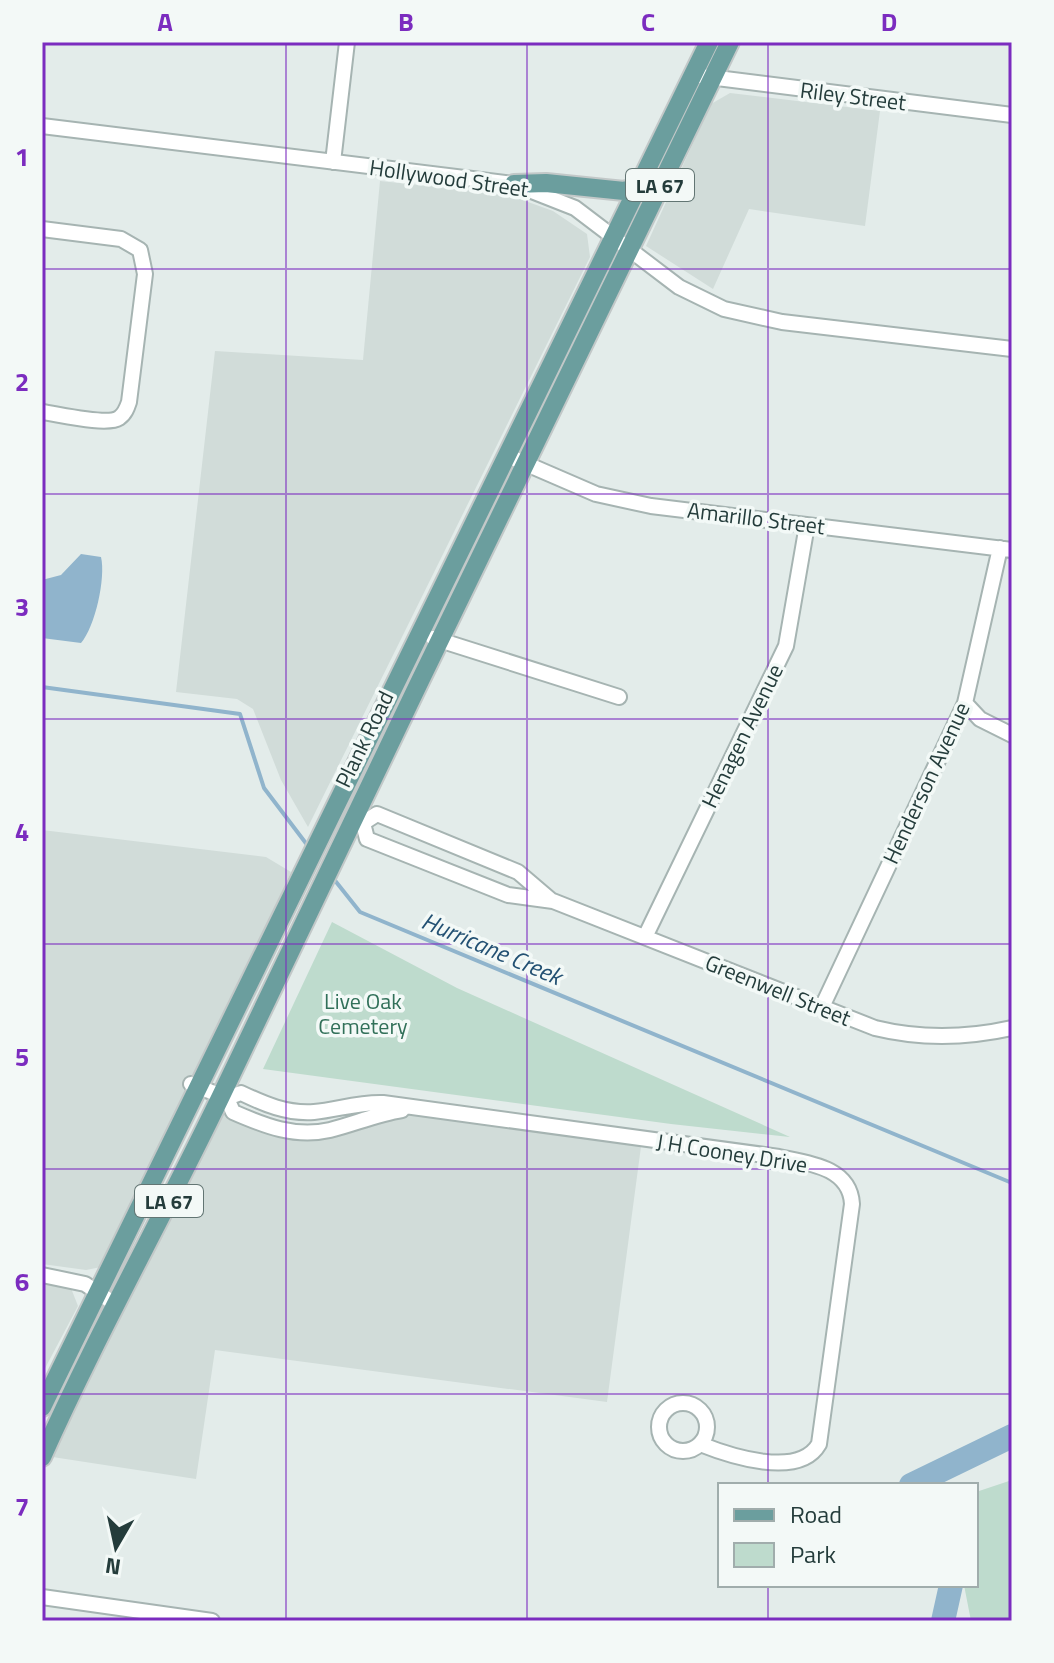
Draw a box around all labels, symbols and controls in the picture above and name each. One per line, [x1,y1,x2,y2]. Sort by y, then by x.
text: A [157,2,173,41]
text: B [398,2,414,41]
text: C [641,2,655,41]
text: D [881,2,897,41]
street label: Riley Street [798,73,908,119]
text: 1 [15,137,29,176]
street label: Hollywood Street [367,150,531,206]
road number: LA 67 [626,169,694,201]
text: 2 [15,362,29,401]
street label: Amarillo Street [685,493,827,543]
text: 3 [15,587,29,626]
street label: Henagen Avenue [692,658,792,814]
street label: Plank Road [326,685,402,793]
street label: Henderson Avenue [874,696,978,870]
text: 4 [15,812,29,851]
water label: Hurricane Creek [416,902,571,995]
street label: Greenwell Street [700,945,856,1035]
park label: Live Oak Cemetery [318,984,408,1043]
text: 5 [15,1037,29,1076]
street label: J H Cooney Drive [654,1124,810,1182]
road number: LA 67 [135,1185,203,1217]
text: 6 [15,1262,29,1301]
legend [718,1483,978,1587]
text: 7 [15,1487,29,1526]
text: Road [790,1496,842,1532]
north arrow [76,1507,156,1587]
text: Park [790,1536,836,1572]
text: N [103,1549,123,1585]

